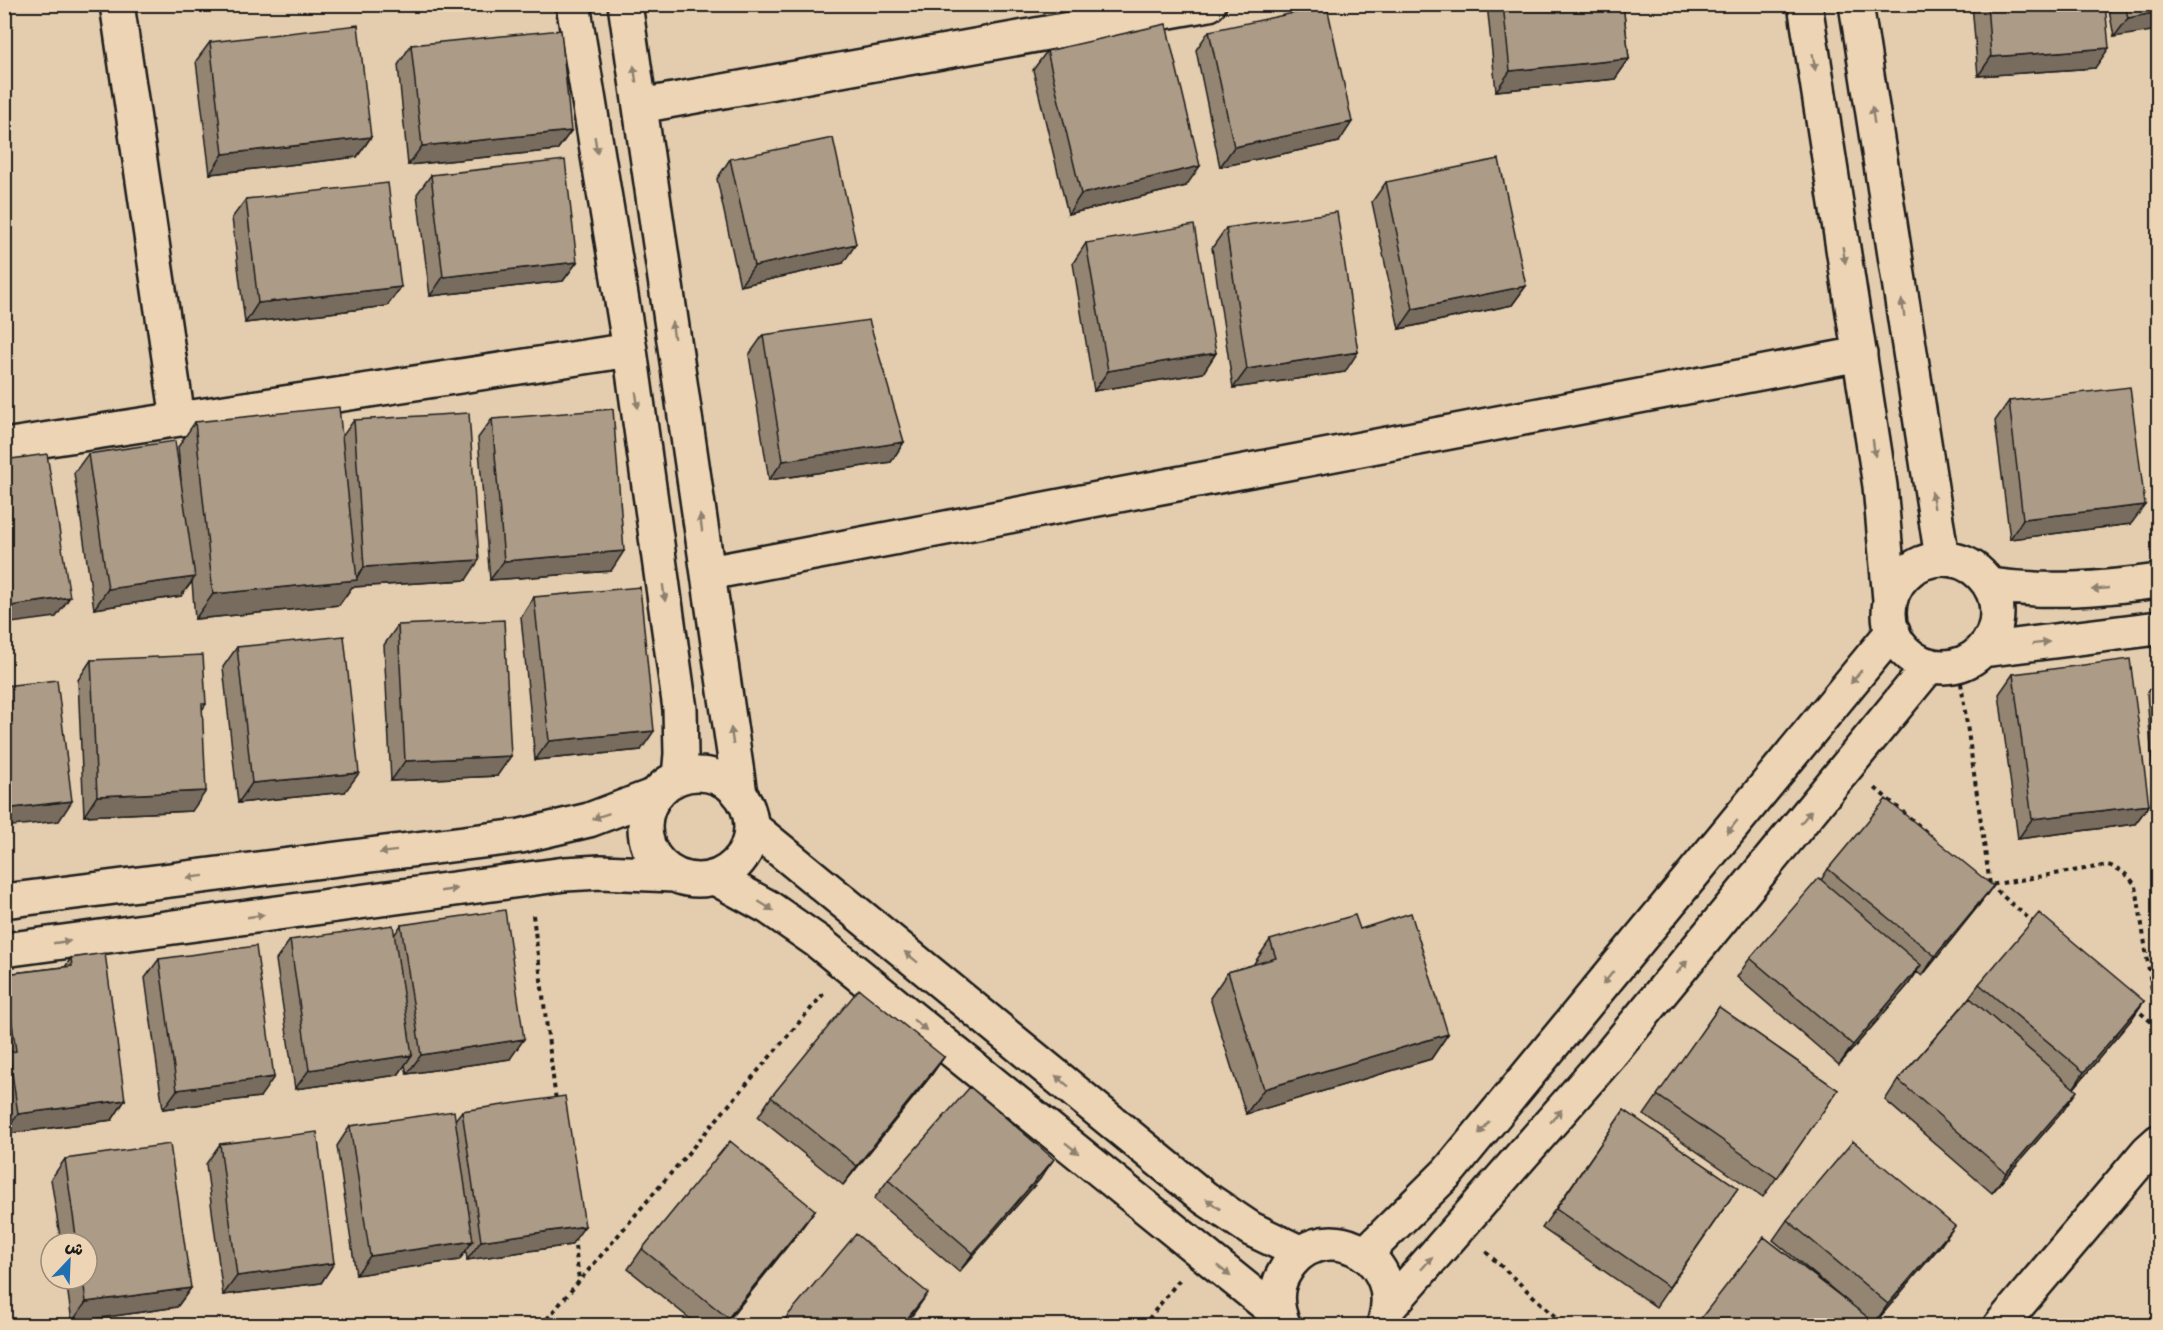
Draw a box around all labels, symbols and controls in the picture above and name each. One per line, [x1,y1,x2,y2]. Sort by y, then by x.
one-way arrow [1809,53,1818,72]
one-way arrow [631,65,640,84]
one-way arrow [1868,106,1877,125]
one-way arrow [592,136,601,155]
one-way arrow [1840,245,1849,264]
one-way arrow [1898,298,1907,317]
one-way arrow [668,320,677,339]
one-way arrow [632,391,641,410]
one-way arrow [1870,438,1879,457]
one-way arrow [1928,491,1937,510]
one-way arrow [697,513,706,532]
one-way arrow [659,584,668,603]
one-way arrow [2091,584,2110,594]
one-way arrow [2031,638,2050,648]
one-way arrow [1849,669,1862,685]
one-way arrow [727,727,736,746]
one-way arrow [1799,809,1812,825]
one-way arrow [592,811,610,821]
one-way arrow [1725,819,1738,835]
one-way arrow [379,848,398,857]
one-way arrow [185,872,204,882]
one-way arrow [440,885,459,894]
one-way arrow [758,901,774,912]
one-way arrow [246,911,265,920]
one-way arrow [53,937,72,947]
one-way arrow [903,951,919,964]
one-way arrow [1675,959,1688,975]
one-way arrow [1602,970,1615,985]
one-way arrow [913,1019,928,1031]
one-way arrow [1055,1075,1070,1088]
one-way arrow [1549,1109,1562,1124]
one-way arrow [1478,1121,1491,1136]
one-way arrow [1064,1142,1080,1155]
one-way arrow [1206,1198,1222,1210]
north arrow [39,1231,99,1291]
text: ش [62,1235,86,1261]
one-way arrow [1421,1255,1434,1271]
one-way arrow [1216,1264,1231,1276]

